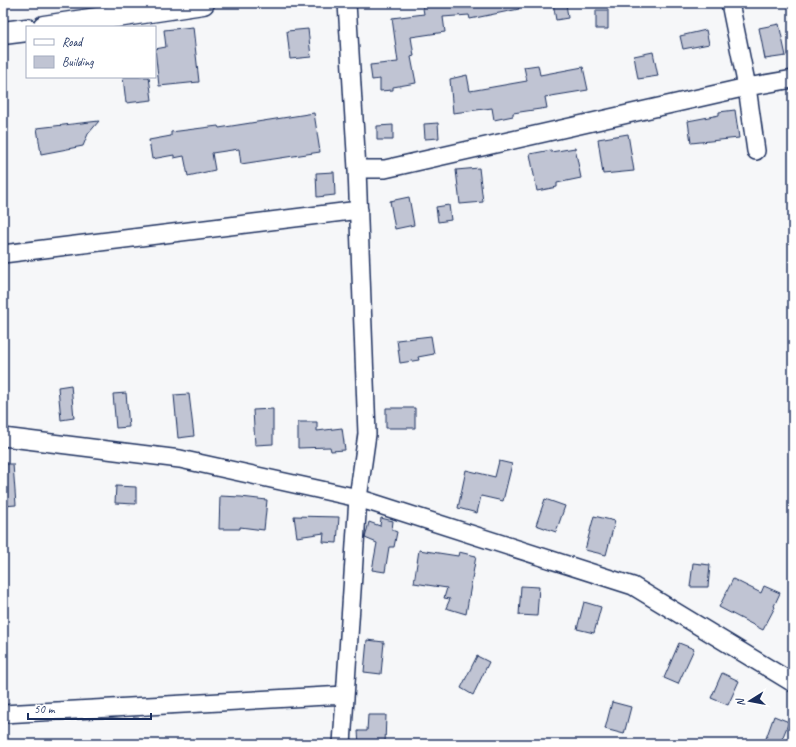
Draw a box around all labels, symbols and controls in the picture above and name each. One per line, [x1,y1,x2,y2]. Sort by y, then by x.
legend [26,26,156,78]
text: Road [62,34,84,50]
text: Building [62,54,94,70]
north arrow [730,681,770,721]
scale bar [28,695,151,721]
text: N [732,696,748,708]
text: 50 m [34,701,56,717]

